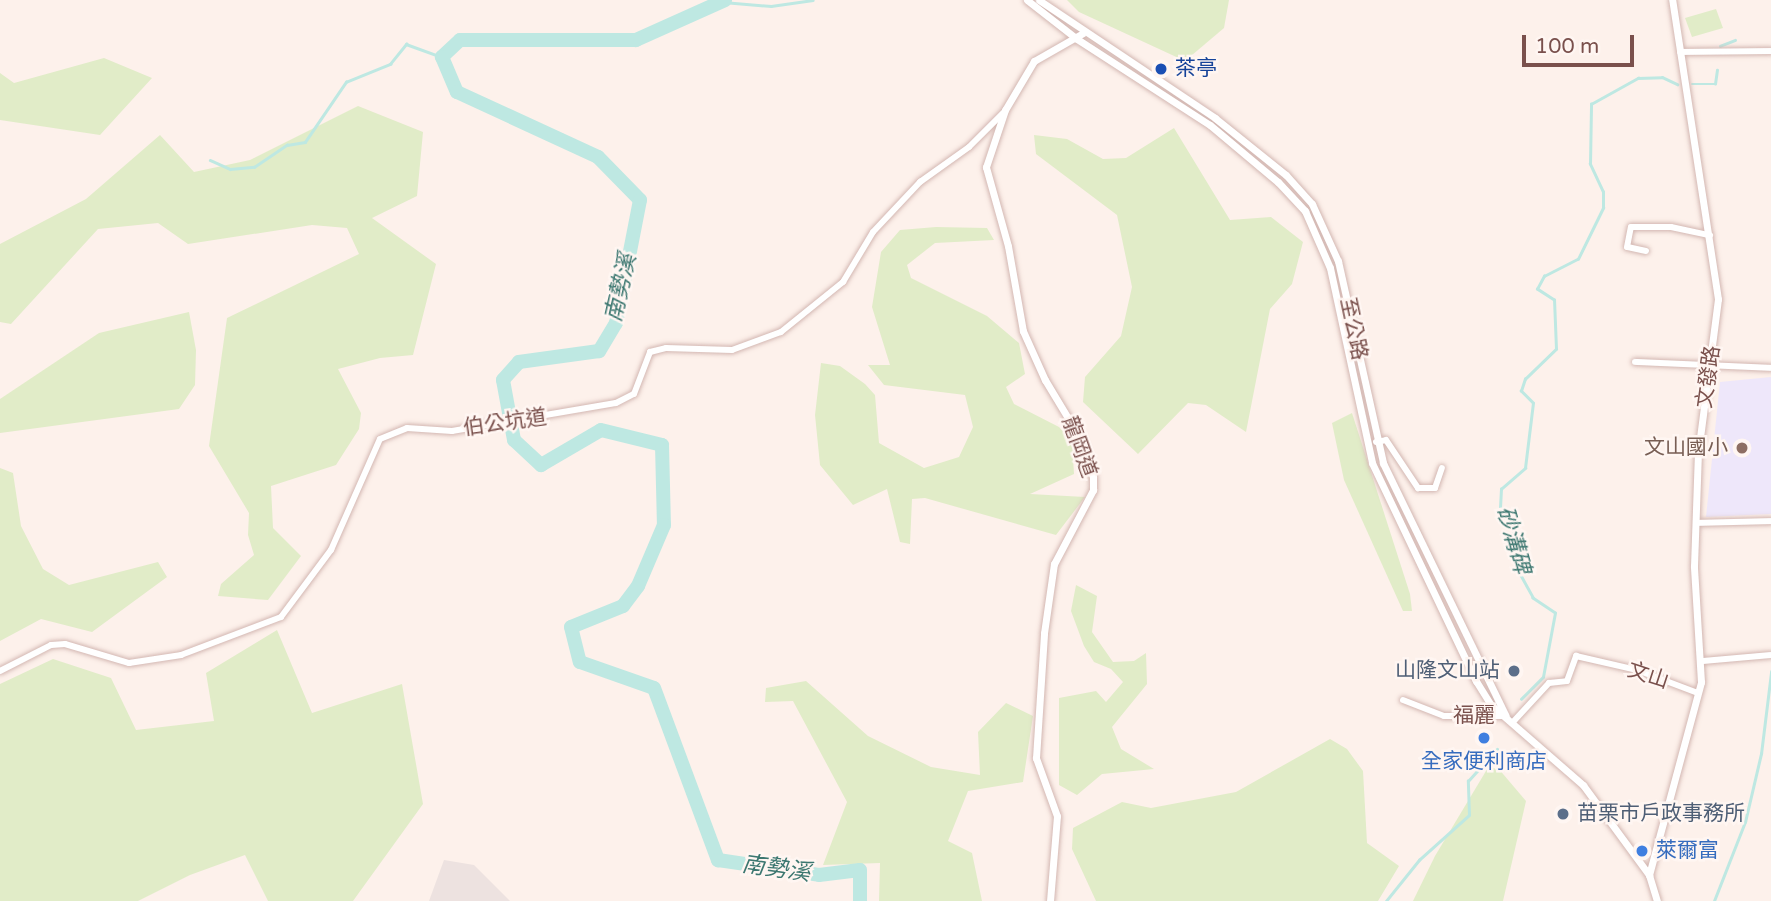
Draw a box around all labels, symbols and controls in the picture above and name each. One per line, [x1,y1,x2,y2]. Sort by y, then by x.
scale bar [1526,21,1638,65]
text: 100 m [1535,34,1599,59]
place label: 茶亭 [1175,56,1217,82]
marker: 茶亭 [1153,61,1169,77]
water label: 南勢溪 [600,251,642,325]
street label: 至公路 [1334,296,1372,362]
street label: 文發路 [1692,344,1726,410]
street label: 伯公坑道 [462,405,548,441]
street label: 龍岡道 [1056,413,1102,481]
place label: 文山國小 [1644,435,1728,461]
marker: 文山國小 [1734,440,1750,456]
water label: 砂溝碑 [1490,503,1536,577]
place label: 山隆文山站 [1395,658,1500,684]
street label: 文山 [1624,658,1672,694]
marker: 山隆文山站 [1506,663,1522,679]
street label: 福麗 [1453,703,1495,729]
marker: 全家便利商店 [1476,730,1492,746]
place label: 全家便利商店 [1421,749,1547,775]
place label: 苗栗市戶政事務所 [1577,801,1745,827]
marker: 苗栗市戶政事務所 [1555,806,1571,822]
place label: 萊爾富 [1656,838,1719,864]
marker: 萊爾富 [1634,843,1650,859]
water label: 南勢溪 [740,851,812,887]

